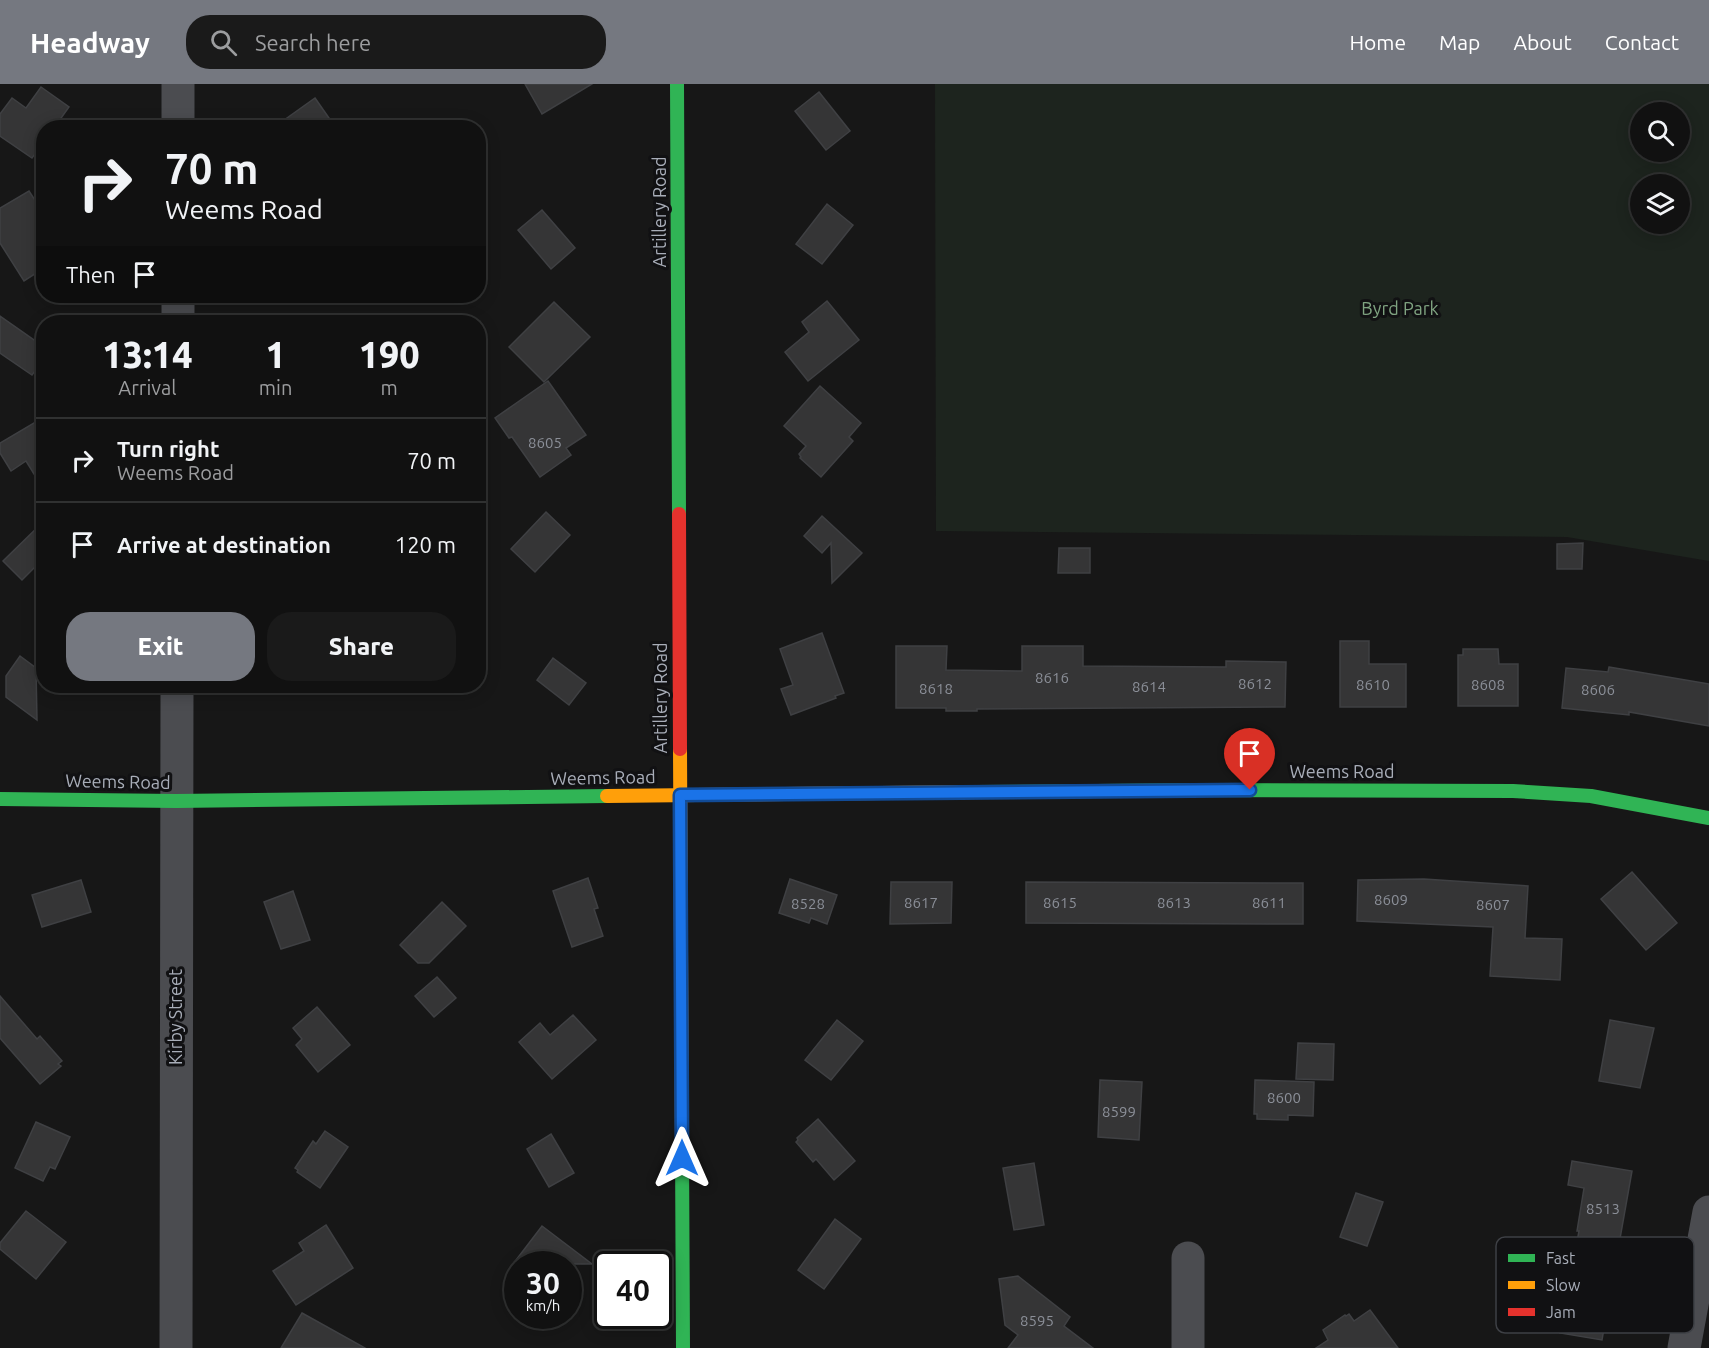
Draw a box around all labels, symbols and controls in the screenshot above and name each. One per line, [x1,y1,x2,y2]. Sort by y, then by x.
search box [186,15,606,69]
icon: search [207,26,240,59]
text: Headway [30,27,150,58]
text: Search here [255,30,371,55]
text: Home [1349,30,1406,54]
text: Map [1439,30,1480,54]
text: About [1513,30,1572,54]
text: Contact [1605,30,1679,54]
map controls [1630,102,1690,234]
button: search [1630,102,1690,162]
icon: right [66,144,144,222]
text: 70 m [165,145,259,192]
street label: Artillery Road [649,157,669,267]
button: layers [1630,174,1690,234]
text: Weems Road [165,194,323,224]
icon: arrive [128,258,161,291]
text: Then [66,262,116,287]
park label: Byrd Park [1361,298,1439,318]
text: 13:14 [102,334,192,375]
text: 1 [265,334,286,375]
text: 190 [359,334,420,375]
text: Arrival [118,376,177,399]
text: min [259,376,292,399]
text: m [381,376,398,399]
house number: 8605 [528,434,562,451]
text: Turn right [117,436,219,461]
icon: right [66,444,99,477]
text: 70 m [407,448,456,473]
text: Weems Road [117,461,234,484]
icon: arrive [66,528,99,561]
text: Arrive at destination [117,532,331,557]
text: 120 m [395,532,456,557]
button: Exit [66,612,255,681]
button: Share [267,612,456,681]
street label: Artillery Road [650,643,670,753]
house number: 8616 [1035,669,1069,686]
house number: 8612 [1238,675,1272,692]
house number: 8610 [1356,676,1390,693]
house number: 8608 [1471,676,1505,693]
house number: 8614 [1132,678,1166,695]
house number: 8618 [919,680,953,697]
house number: 8606 [1581,681,1615,698]
pin [1224,728,1275,790]
icon: arrive [1233,737,1266,770]
street label: Weems Road [1289,761,1395,781]
street label: Weems Road [550,766,656,788]
street label: Weems Road [65,770,171,792]
house number: 8609 [1374,891,1408,908]
house number: 8617 [904,894,938,911]
house number: 8615 [1043,894,1077,911]
house number: 8613 [1157,894,1191,911]
house number: 8611 [1252,894,1286,911]
house number: 8528 [791,895,825,912]
house number: 8607 [1476,896,1510,913]
street label: Kirby Street [165,969,185,1065]
house number: 8600 [1267,1089,1301,1106]
house number: 8599 [1102,1103,1136,1120]
position arrow [650,1126,714,1190]
house number: 8513 [1586,1200,1620,1217]
legend [1496,1237,1694,1333]
text: Fast [1546,1249,1576,1267]
speed limit sign: 40 [594,1251,672,1329]
text: 30 [526,1266,560,1300]
text: Slow [1546,1276,1581,1294]
text: km/h [526,1297,560,1314]
text: Jam [1546,1303,1576,1321]
house number: 8595 [1020,1312,1054,1329]

